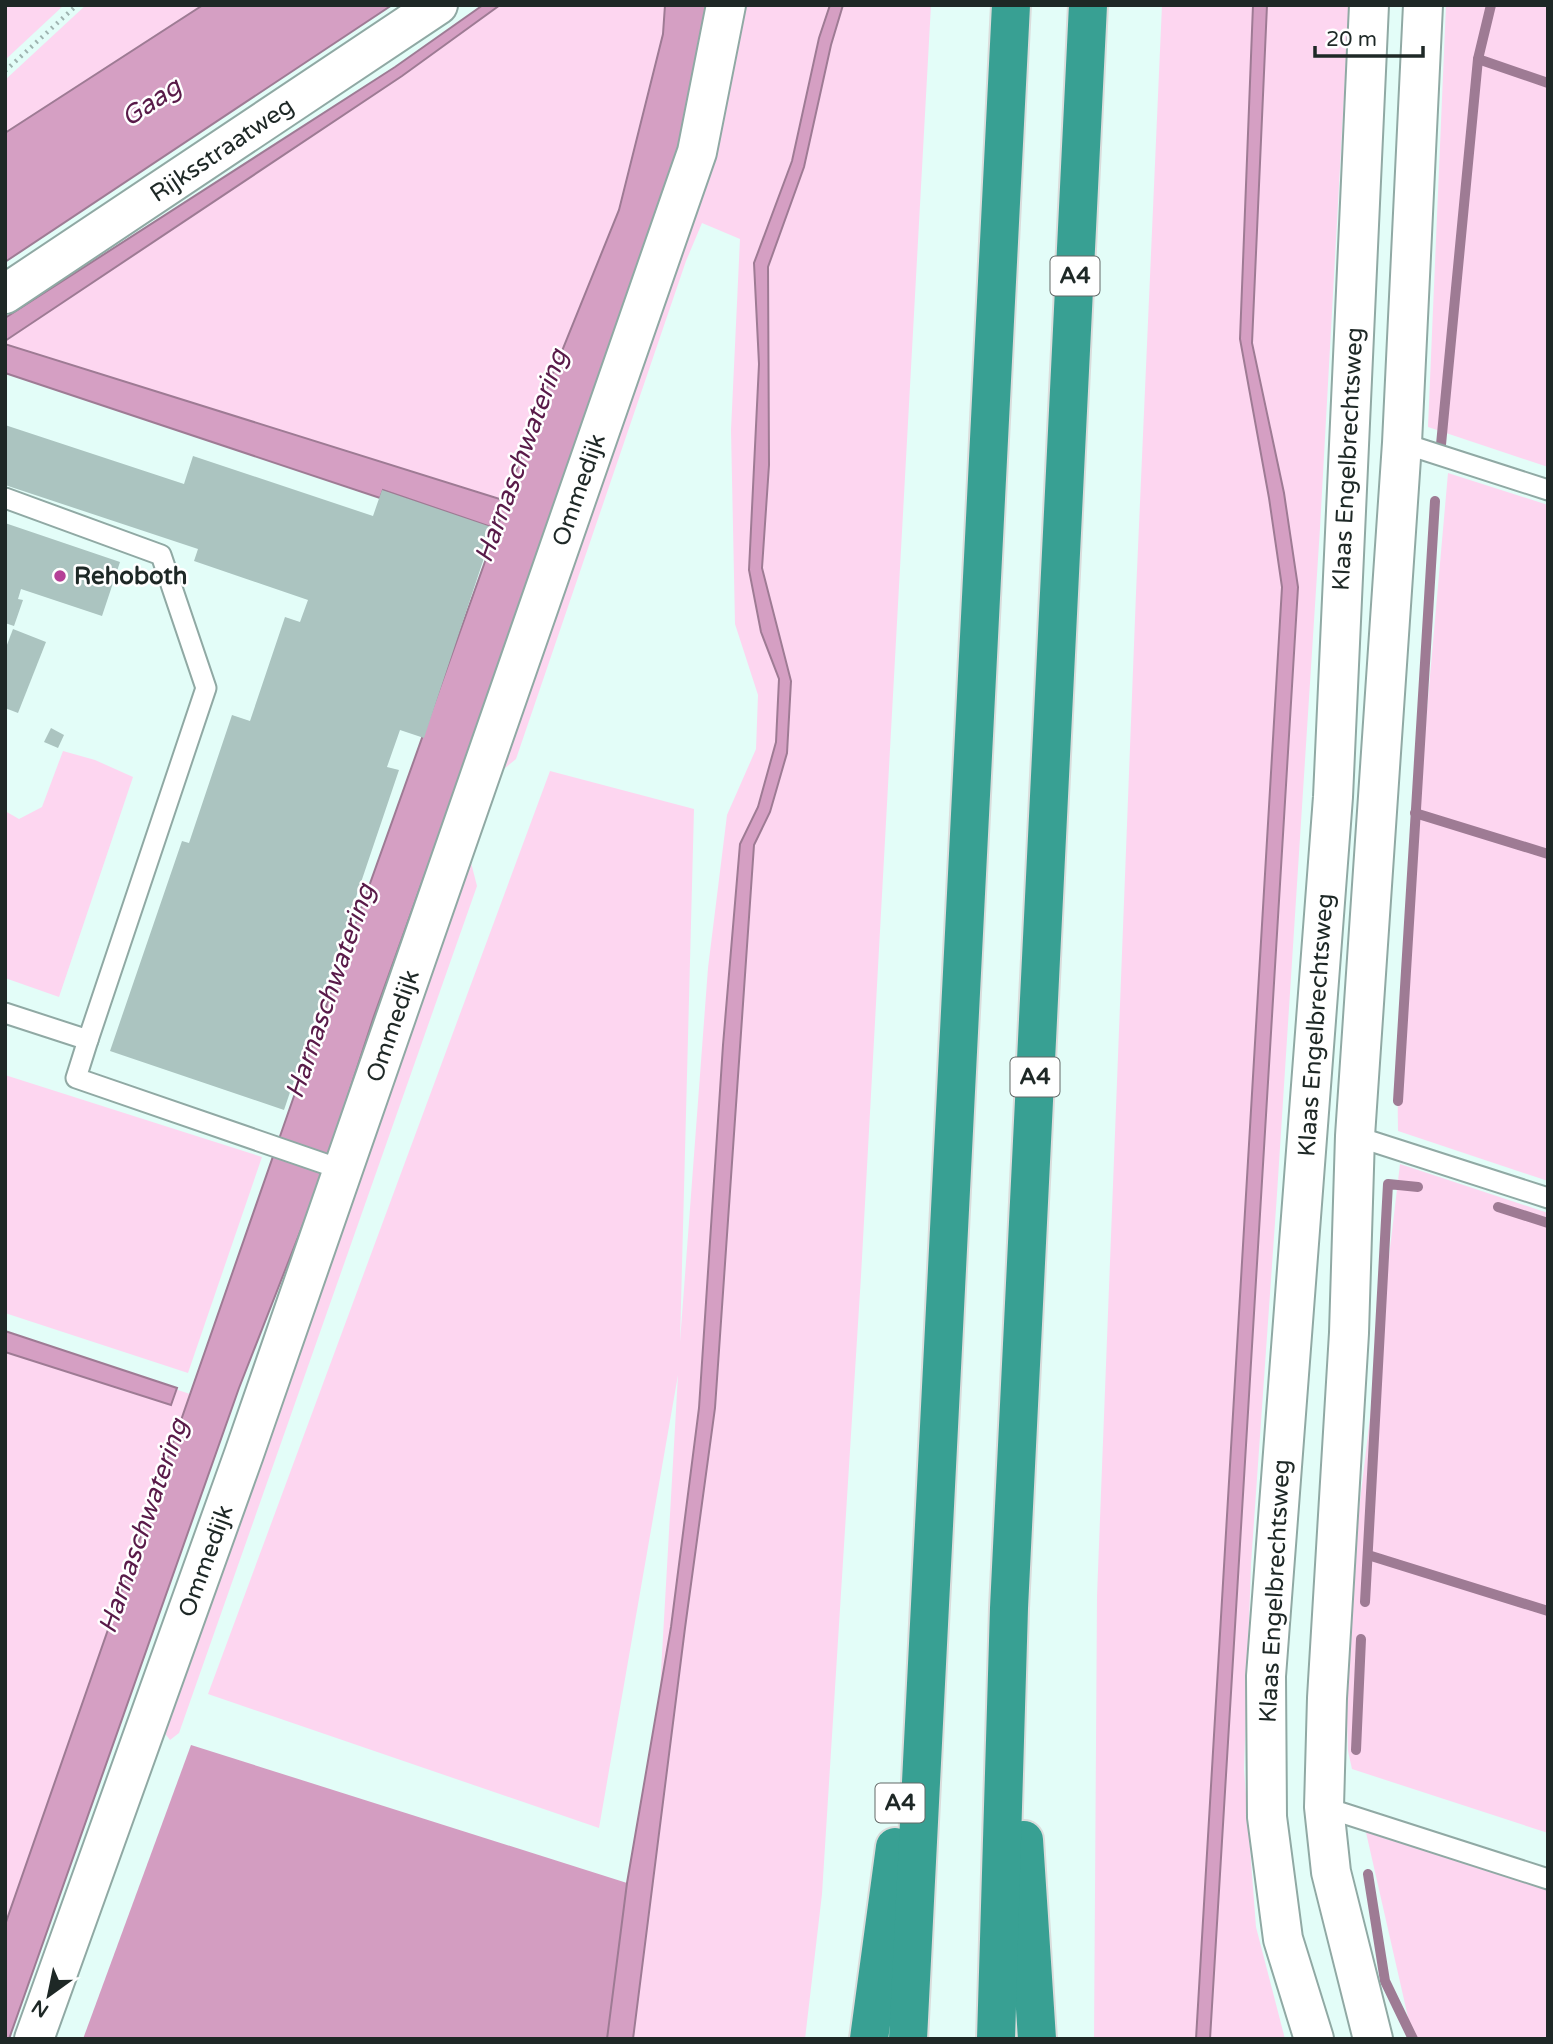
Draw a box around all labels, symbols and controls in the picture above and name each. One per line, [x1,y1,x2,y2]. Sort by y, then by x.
scale bar [1315,14,1424,58]
text: 20 m [1326,27,1377,52]
water label: Gaag [115,70,188,133]
street label: Rijksstraatweg [145,91,299,209]
road number: A4 [1050,256,1100,296]
street label: Klaas Engelbrechtsweg [1327,326,1369,592]
water label: Harnaschwatering [468,344,574,567]
street label: Ommedijk [546,430,612,550]
place label: Rehoboth [74,562,187,591]
marker: Rehoboth [52,568,68,584]
water label: Harnaschwatering [279,878,382,1102]
street label: Klaas Engelbrechtsweg [1292,892,1340,1158]
street label: Ommedijk [360,966,426,1086]
road number: A4 [1010,1058,1060,1096]
water label: Harnaschwatering [92,1413,195,1637]
street label: Klaas Engelbrechtsweg [1254,1458,1296,1724]
street label: Ommedijk [172,1501,240,1621]
road number: A4 [876,1784,925,1822]
north arrow [14,1960,84,2030]
text: N [28,1995,53,2022]

